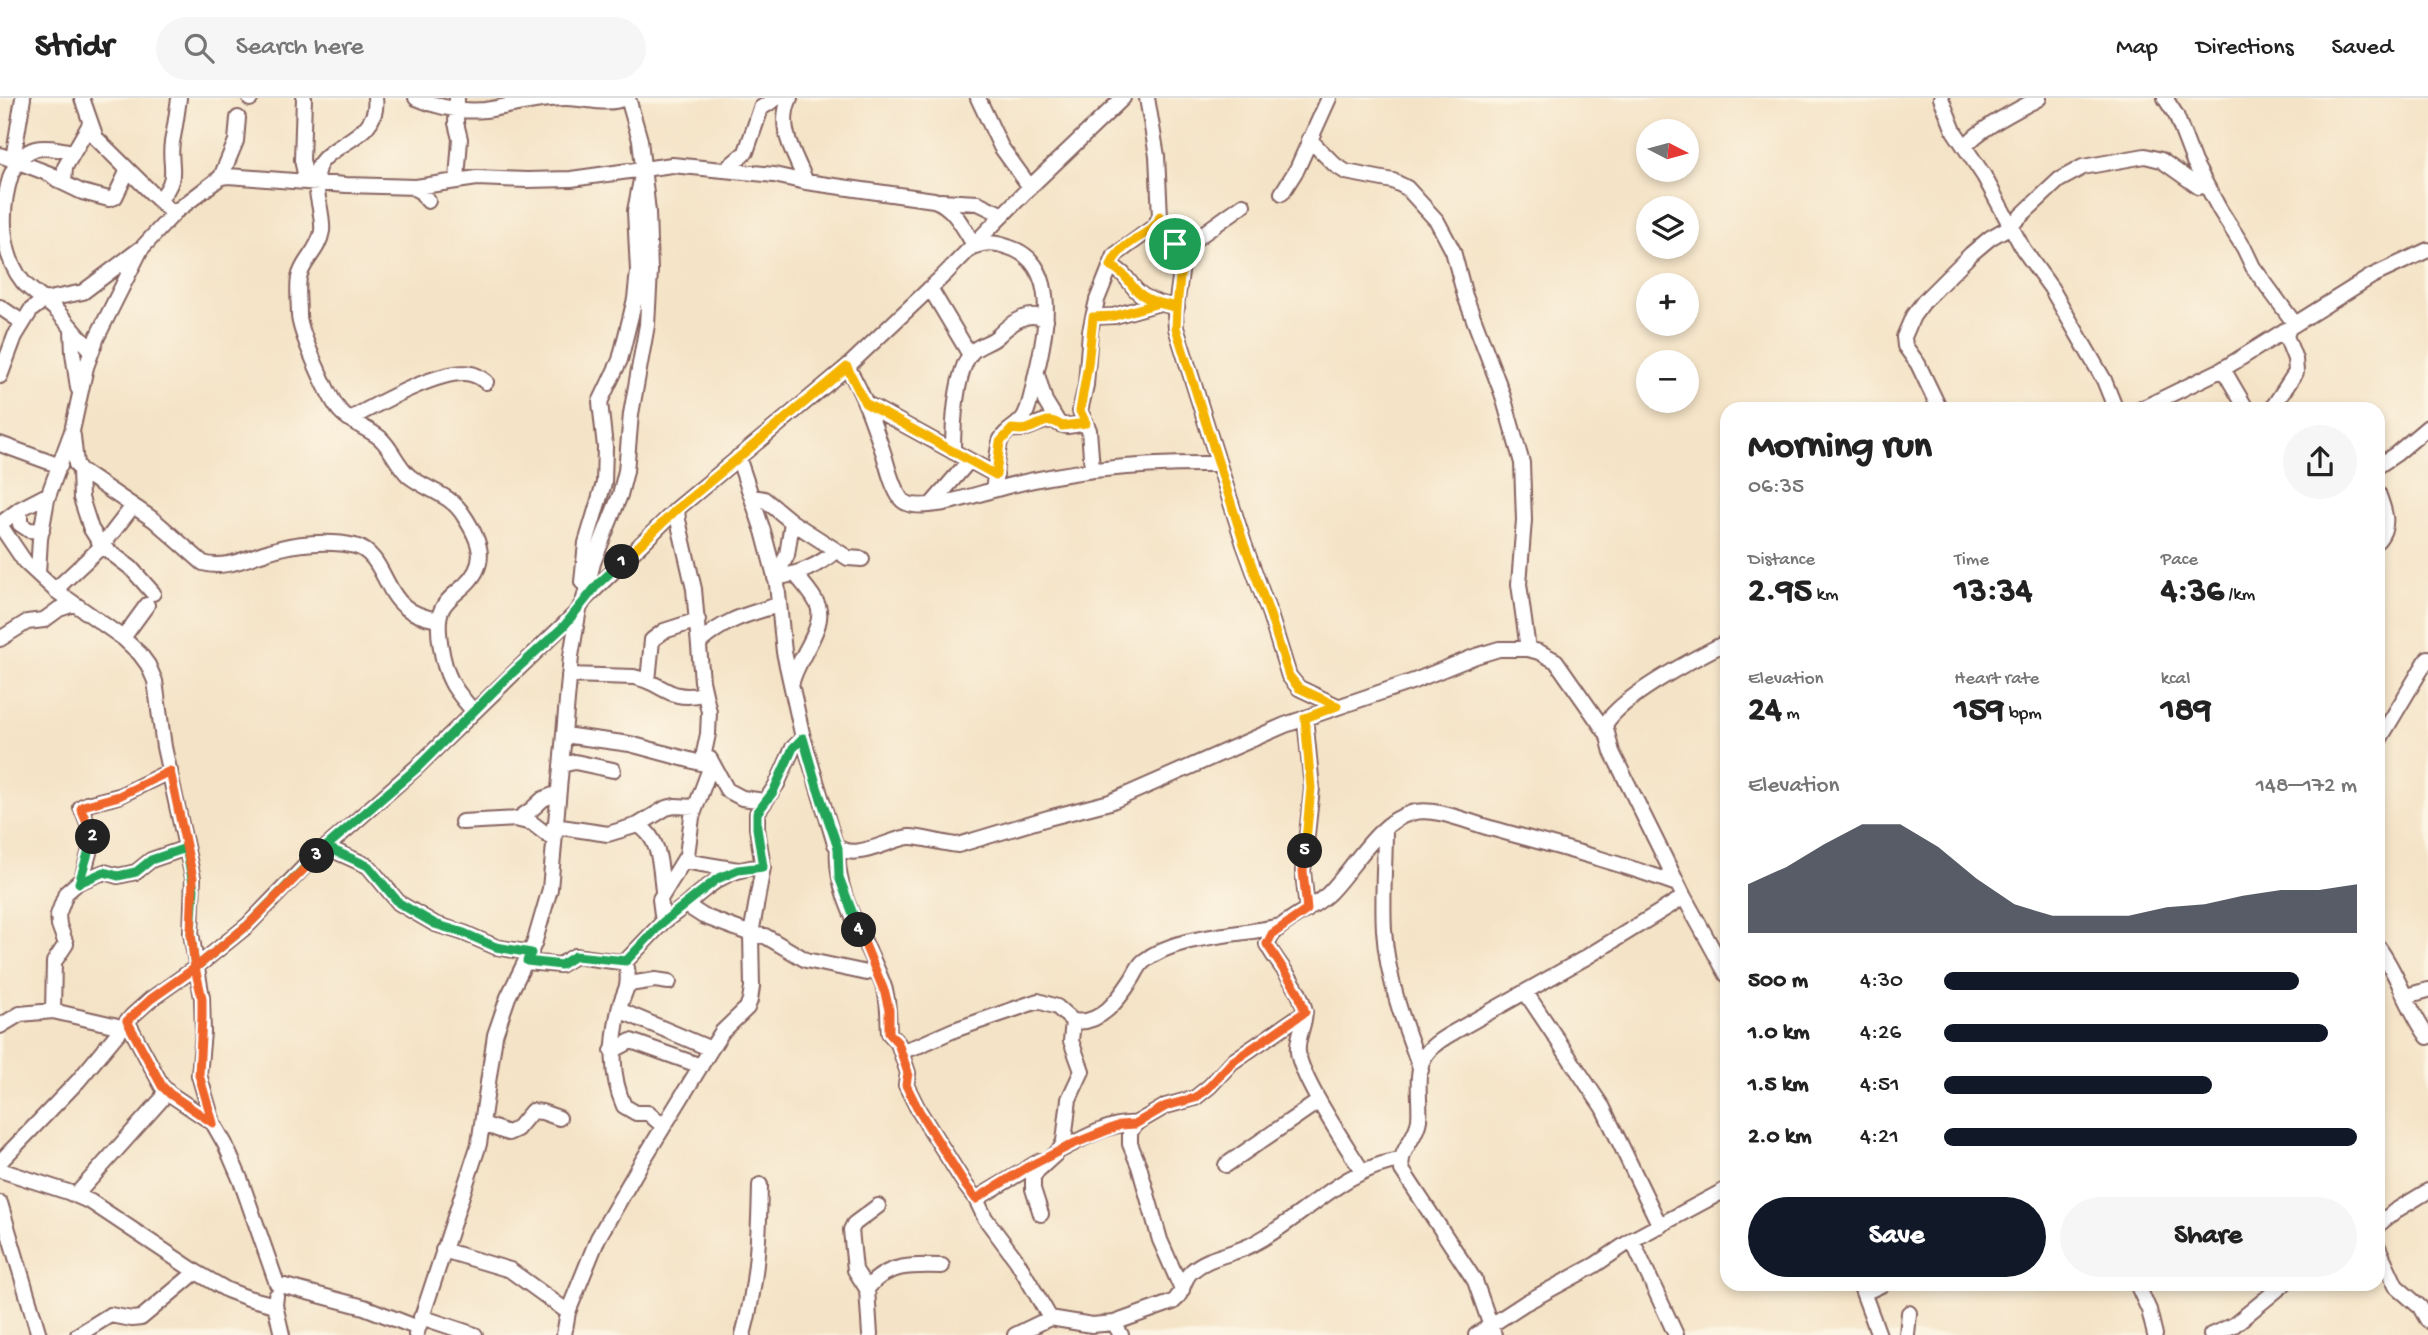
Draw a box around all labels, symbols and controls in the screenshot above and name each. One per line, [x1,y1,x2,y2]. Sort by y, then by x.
search box [156,17,646,80]
text: Stridr [35,29,114,67]
icon: search [180,29,218,67]
text: Search here [236,33,364,64]
text: Map [2116,34,2158,63]
text: Directions [2196,34,2294,63]
text: Saved [2332,34,2393,63]
north arrow [1636,119,1699,182]
map controls [1636,119,1699,413]
button: layers [1636,196,1699,259]
pin [1145,214,1205,274]
icon: arrive [1156,225,1194,263]
button: + [1636,273,1699,336]
button: − [1636,350,1699,413]
button: share [2283,425,2357,499]
text: Morning run [1748,426,1932,470]
text: 06:35 [1748,474,1804,501]
pin: 1 [604,545,640,580]
text: Distance [1748,549,1815,572]
text: Time [1954,549,1989,572]
text: Pace [2161,549,2198,572]
text: 1 [618,550,625,573]
text: 2.95 [1748,572,1812,613]
text: 13:34 [1954,572,2032,613]
text: 4:36 [2161,572,2224,613]
text: km [1812,584,1839,607]
text: /km [2224,584,2255,607]
text: Elevation [1748,668,1824,691]
text: Heart rate [1954,668,2039,691]
text: kcal [2161,668,2190,691]
text: 24 [1748,691,1782,732]
text: 159 [1954,691,2004,732]
text: 189 [2161,691,2212,732]
text: m [1782,703,1800,726]
text: bpm [2004,703,2042,726]
text: Elevation [1748,773,1839,800]
text: 148–172 m [2256,773,2357,800]
pin: 2 [76,820,110,854]
text: 2 [88,825,97,848]
pin: 5 [1288,834,1322,868]
pin: 3 [300,838,334,874]
text: 5 [1300,839,1310,862]
text: 3 [312,844,321,867]
pin: 4 [842,912,876,948]
text: 4 [854,918,863,941]
text: 500 m [1748,968,1808,995]
text: 4:30 [1860,968,1903,995]
text: 1.0 km [1748,1020,1810,1047]
text: 4:26 [1860,1020,1901,1047]
text: 1.5 km [1748,1072,1809,1099]
text: 4:51 [1860,1072,1900,1099]
text: 2.0 km [1748,1124,1812,1151]
text: 4:21 [1860,1124,1899,1151]
button: Save [1748,1197,2046,1277]
button: Share [2060,1197,2357,1277]

